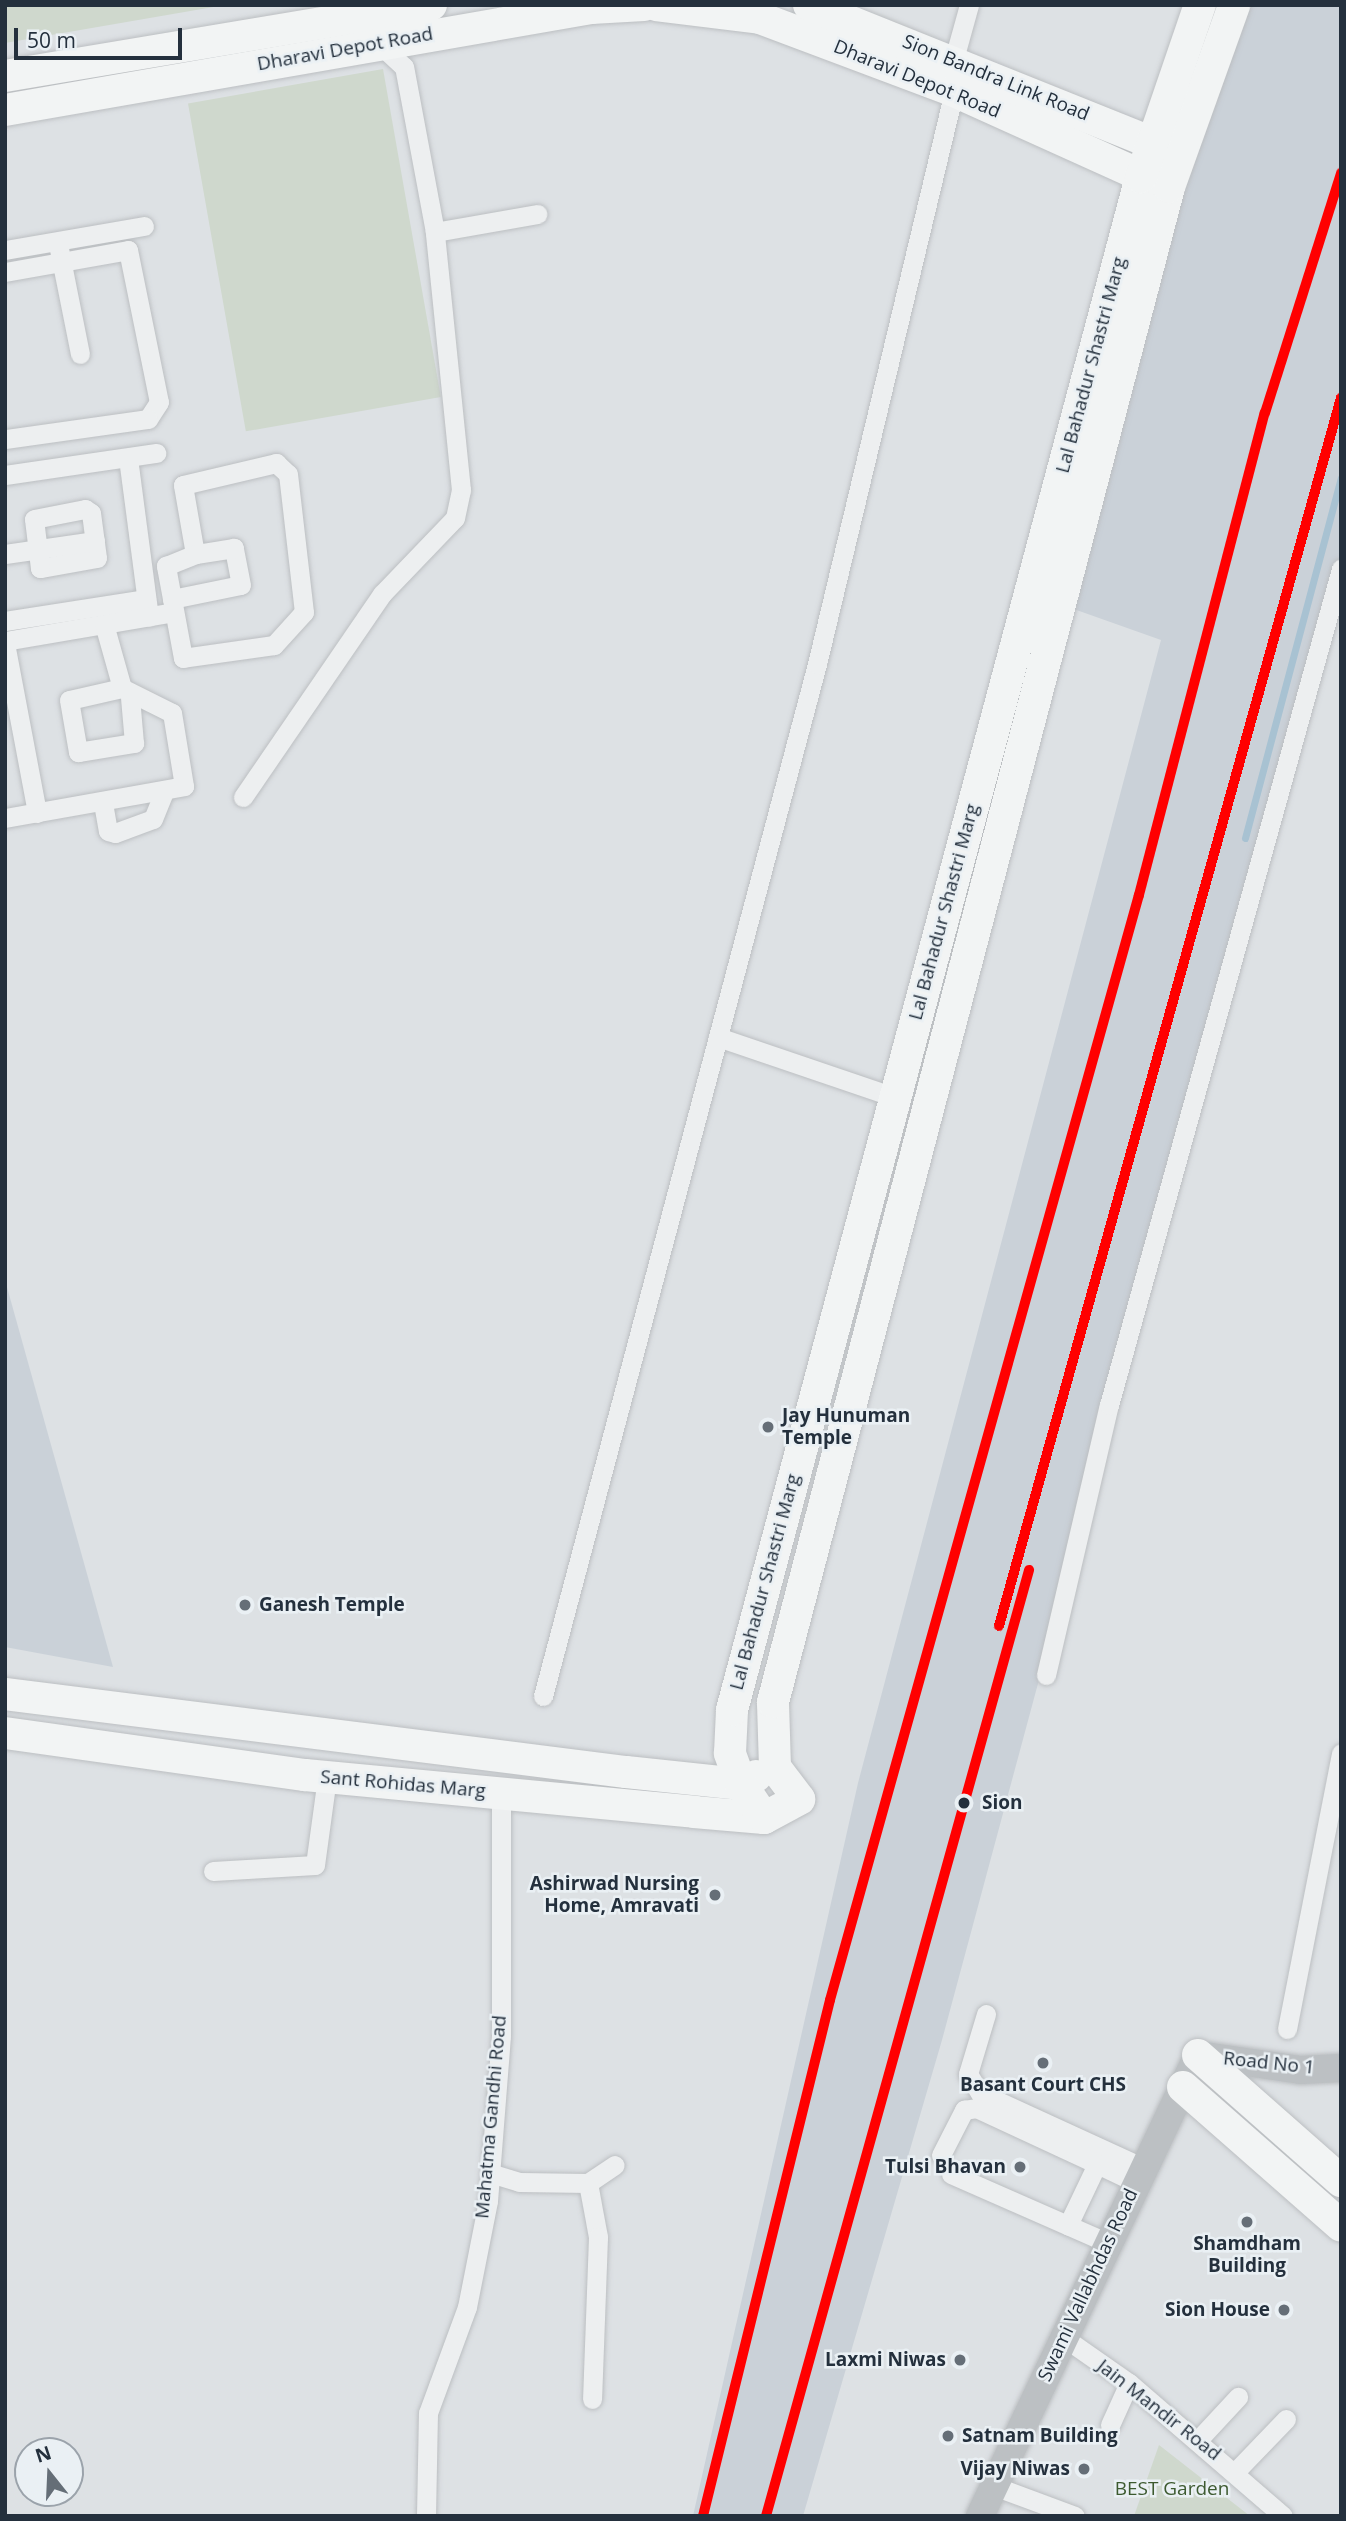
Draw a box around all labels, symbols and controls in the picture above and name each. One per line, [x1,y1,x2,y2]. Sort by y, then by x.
scale bar [18,14,186,58]
street label: Dharavi Depot Road [255,22,435,76]
text: 50 m [27,26,76,54]
street label: Sion Bandra Link Road [899,30,1093,126]
street label: Dharavi Depot Road [830,35,1004,123]
street label: Lal Bahadur Shastri Marg [1051,254,1131,476]
street label: Lal Bahadur Shastri Marg [904,801,984,1023]
place label: Jay Hunuman Temple [782,1405,910,1449]
marker: Jay Hunuman Temple [760,1419,776,1435]
street label: Lal Bahadur Shastri Marg [725,1471,805,1693]
place label: Ganesh Temple [259,1594,405,1616]
marker: Ganesh Temple [237,1597,253,1613]
street label: Sant Rohidas Marg [319,1765,487,1803]
marker: Sion [953,1792,975,1814]
place label: Sion [982,1792,1023,1814]
place label: Ashirwad Nursing Home, Amravati [530,1873,699,1917]
marker: Ashirwad Nursing Home, Amravati [705,1885,725,1905]
street label: Mahatma Gandhi Road [471,2014,511,2220]
street label: Road No 1 [1222,2047,1316,2079]
marker: Basant Court CHS [1035,2055,1051,2071]
place label: Basant Court CHS [960,2074,1126,2096]
place label: Tulsi Bhavan [885,2156,1006,2178]
marker: Tulsi Bhavan [1012,2159,1028,2175]
street label: Swami Vallabhdas Road [1033,2185,1143,2385]
marker: Shamdham Building [1239,2214,1255,2230]
place label: Shamdham Building [1193,2233,1301,2277]
place label: Sion House [1165,2299,1270,2321]
marker: Sion House [1276,2302,1292,2318]
place label: Laxmi Niwas [825,2349,946,2371]
marker: Laxmi Niwas [952,2352,968,2368]
street label: Jain Mandir Road [1093,2355,1225,2465]
place label: Satnam Building [962,2425,1118,2447]
marker: Satnam Building [940,2428,956,2444]
north arrow [14,2437,84,2507]
text: N [32,2439,54,2469]
place label: Vijay Niwas [960,2458,1070,2480]
marker: Vijay Niwas [1076,2461,1092,2477]
park label: BEST Garden [1115,2478,1229,2500]

